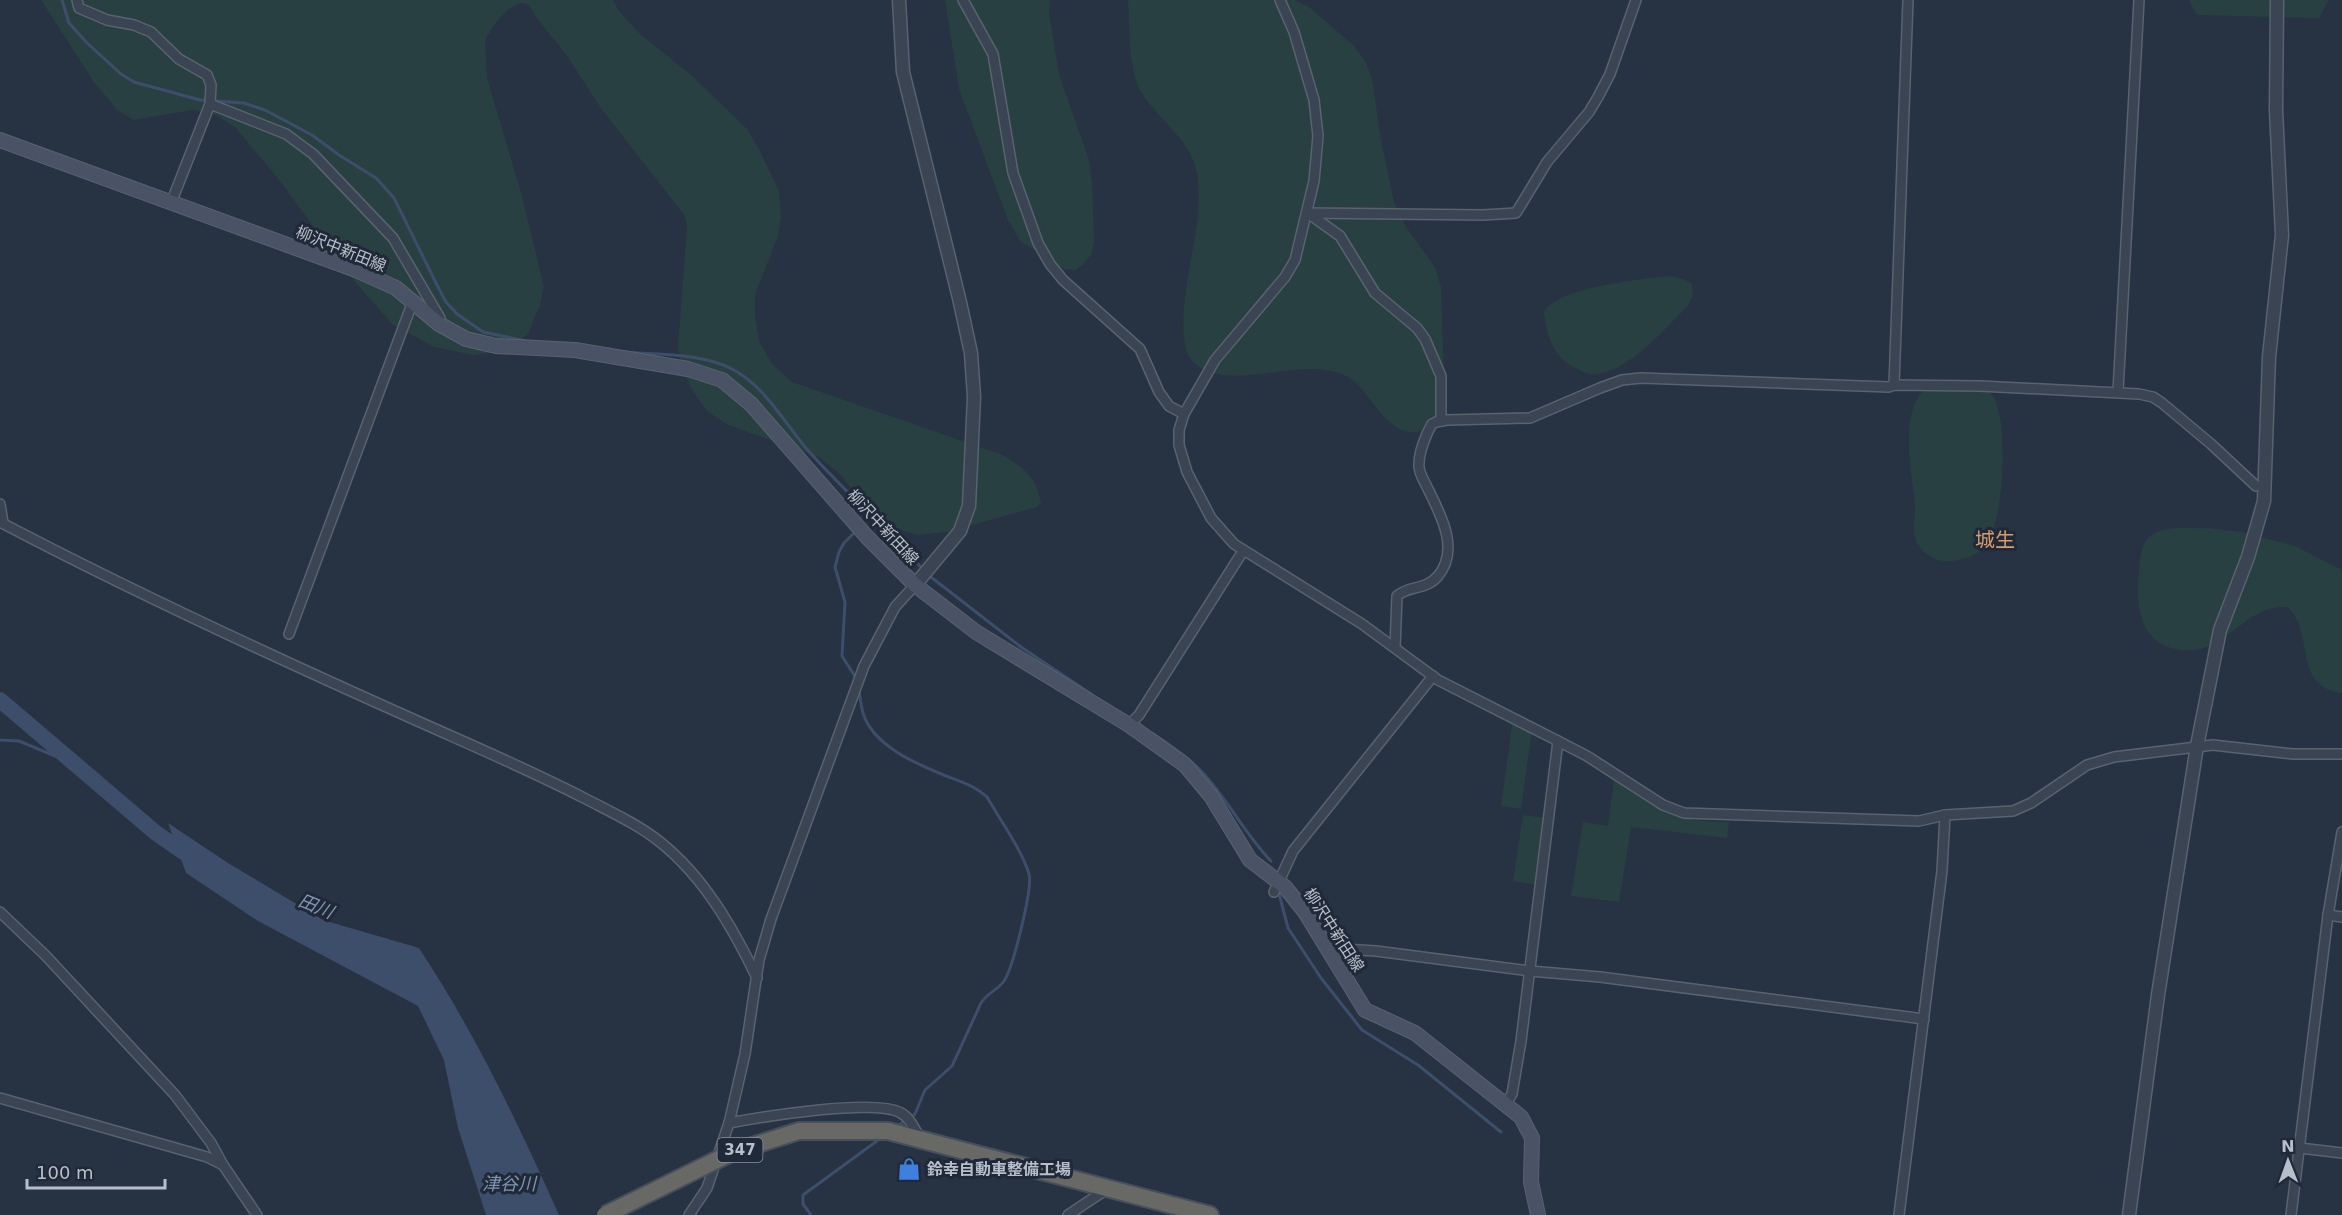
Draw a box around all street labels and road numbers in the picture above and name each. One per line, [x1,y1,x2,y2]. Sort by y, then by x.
street label: 柳沢中新田線 [293,222,389,276]
street label: 柳沢中新田線 [843,485,923,569]
street label: 柳沢中新田線 [1300,885,1368,975]
road number: 347 [718,1138,762,1162]

